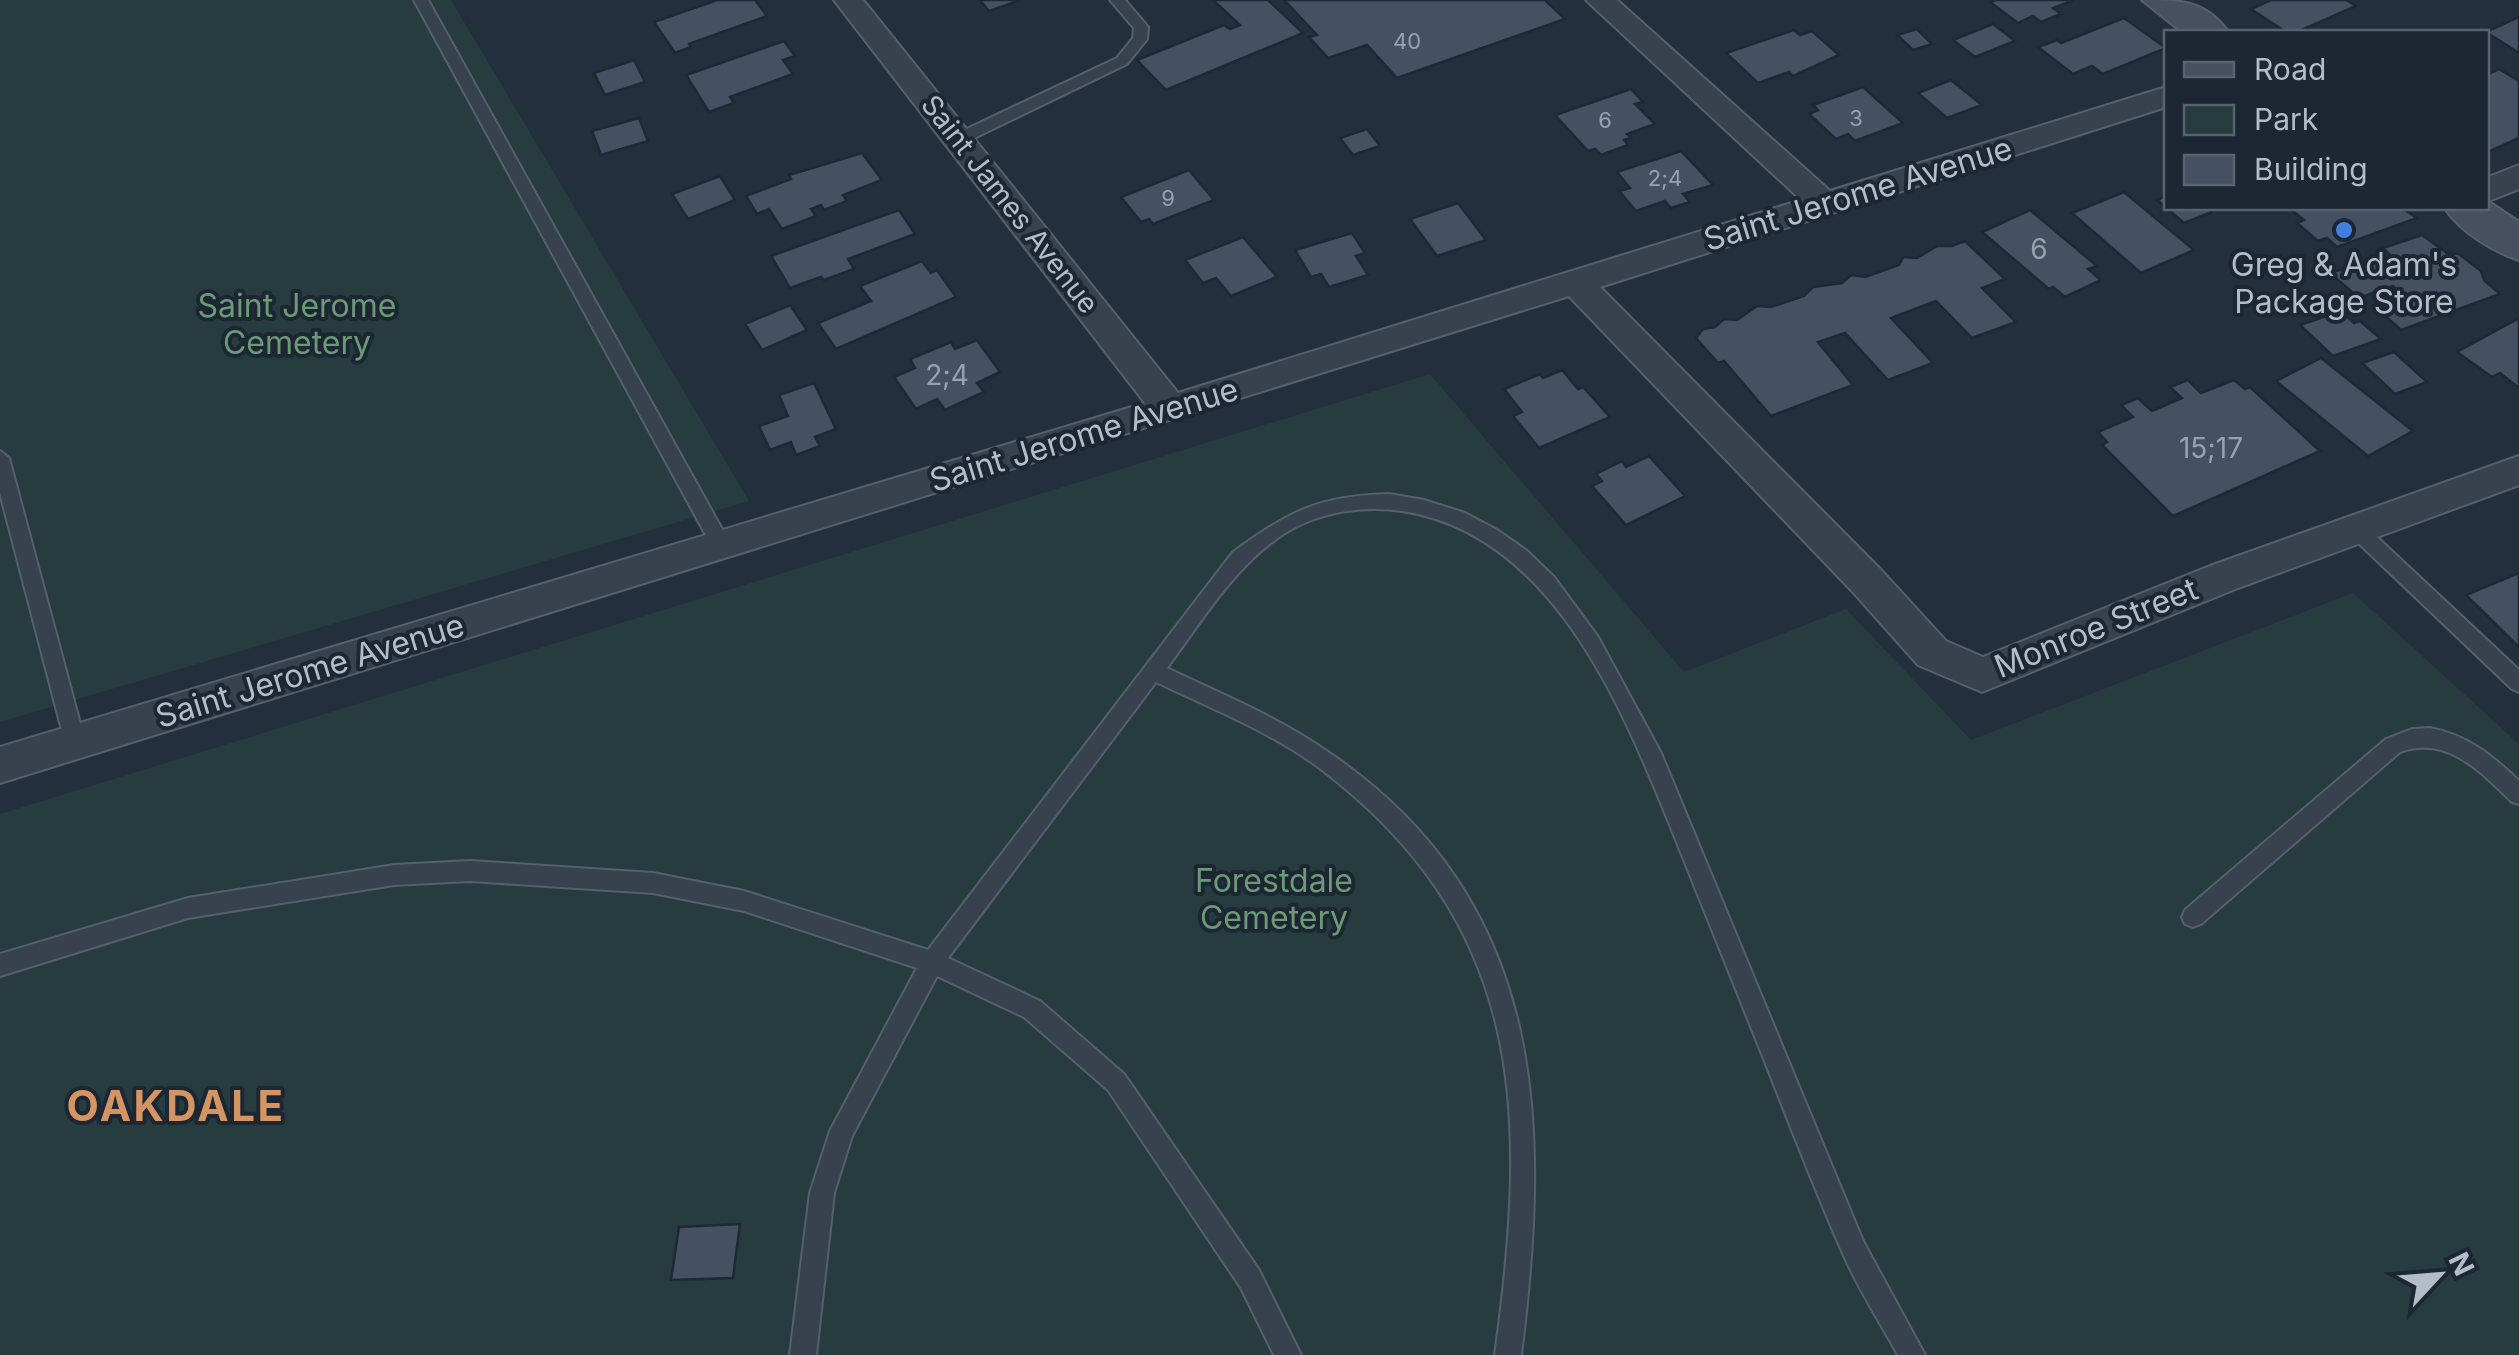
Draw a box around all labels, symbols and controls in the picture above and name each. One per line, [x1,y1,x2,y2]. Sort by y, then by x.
house number: 40 [1393,28,1421,54]
legend [2164,30,2489,210]
text: Road [2254,51,2326,87]
street label: Saint James Avenue [914,88,1106,320]
text: Park [2254,101,2319,137]
house number: 3 [1849,105,1863,131]
house number: 6 [1598,107,1612,133]
street label: Saint Jerome Avenue [1699,128,2017,259]
text: Building [2254,151,2368,187]
house number: 2;4 [1648,165,1682,191]
house number: 9 [1161,185,1175,211]
marker: Greg & Adam's Package Store [2333,219,2355,241]
house number: 6 [2030,232,2048,266]
place label: Greg & Adam's Package Store [2231,245,2457,321]
park label: Saint Jerome Cemetery [198,286,396,362]
house number: 2;4 [925,358,969,392]
street label: Saint Jerome Avenue [925,369,1243,500]
house number: 15;17 [2179,431,2243,465]
street label: Monroe Street [1989,569,2203,686]
street label: Saint Jerome Avenue [151,605,469,736]
park label: Forestdale Cemetery [1195,861,1353,937]
district label: OAKDALE [67,1080,285,1131]
north arrow [2389,1225,2489,1325]
text: N [2442,1247,2481,1281]

